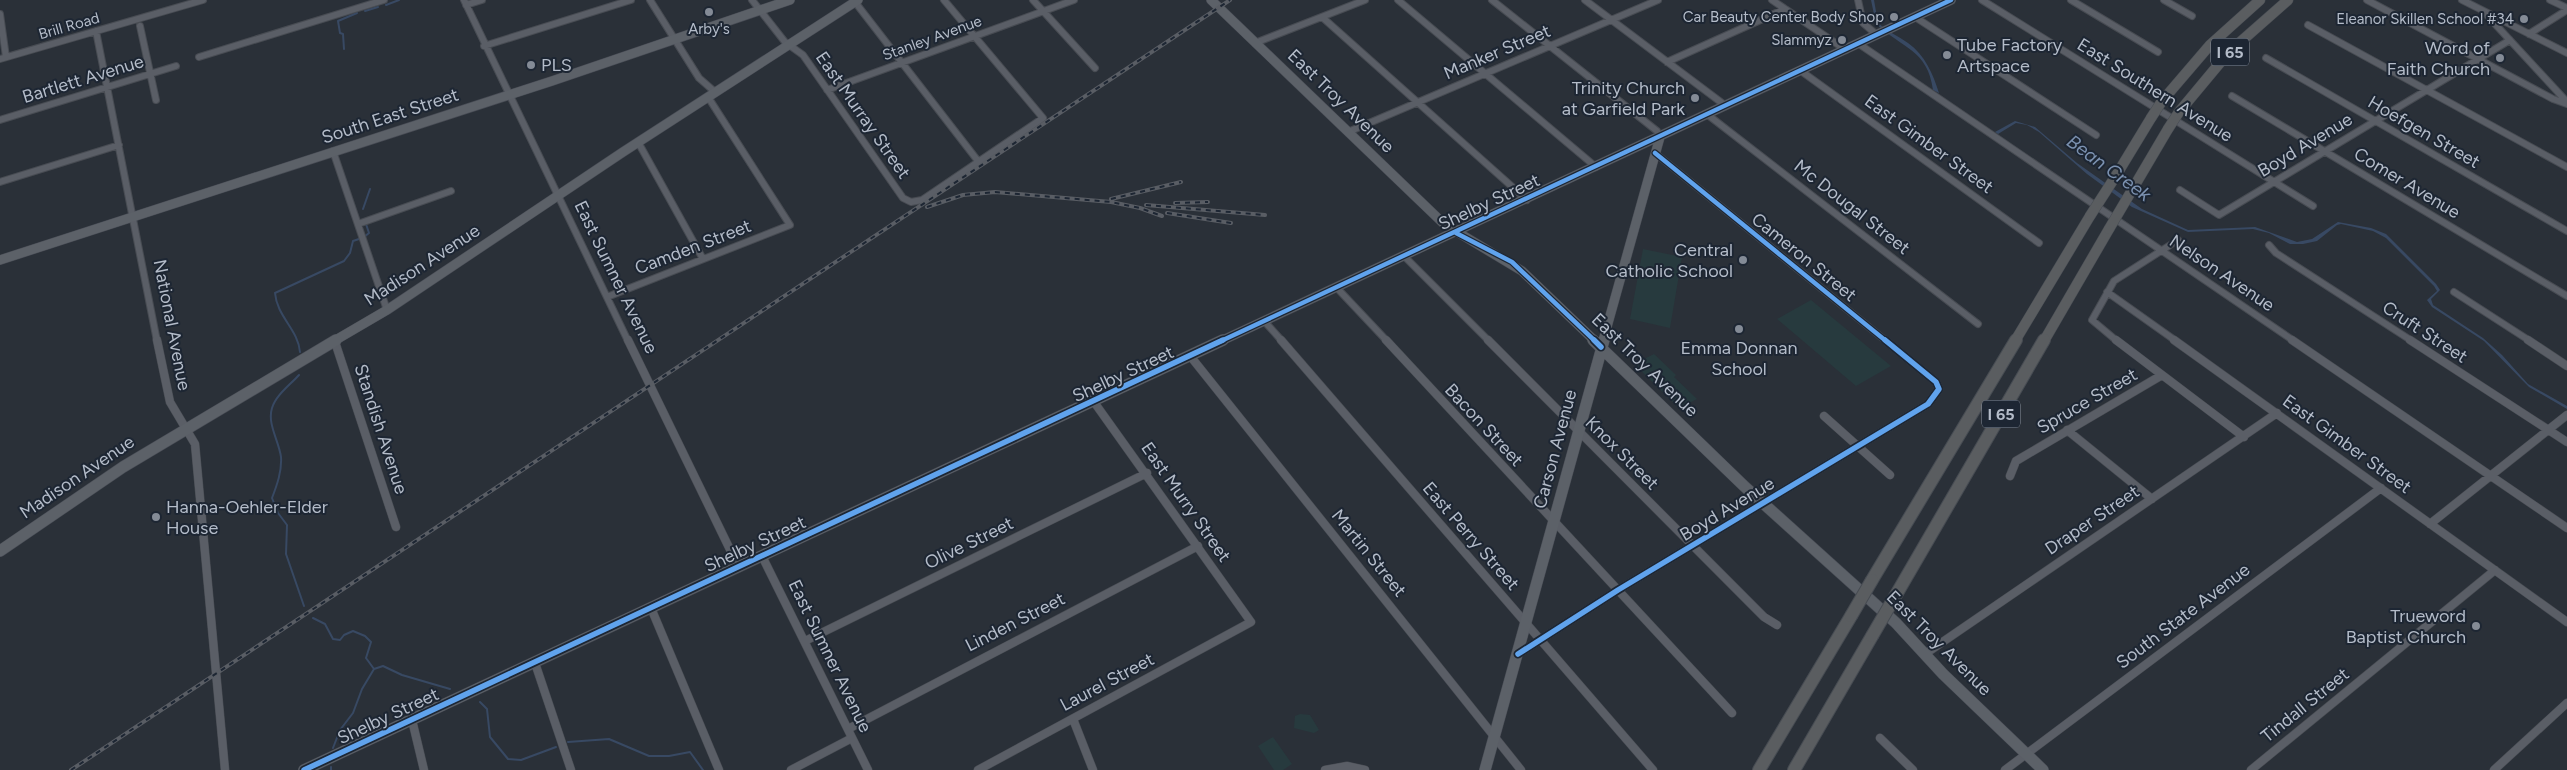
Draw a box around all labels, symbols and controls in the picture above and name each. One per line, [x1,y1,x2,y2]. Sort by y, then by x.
marker: Arby's [703,6,715,18]
place label: Car Beauty Center Body Shop [1683,8,1884,26]
street label: Brill Road [36,9,102,43]
place label: Eleanor Skillen School #34 [2336,10,2514,28]
marker: Car Beauty Center Body Shop [1888,11,1900,23]
street label: Stanley Avenue [880,12,984,64]
marker: Eleanor Skillen School #34 [2518,13,2530,25]
place label: Arby's [688,20,730,38]
street label: Manker Street [1440,20,1554,84]
place label: Slammyz [1771,31,1832,49]
street label: East Southern Avenue [2073,33,2237,147]
marker: Slammyz [1836,34,1848,46]
place label: Tube Factory Artspace [1957,34,2063,77]
place label: Word of Faith Church [2387,37,2490,80]
road number: I 65 [2211,38,2249,66]
street label: East Troy Avenue [1283,45,1399,158]
street label: East Murray Street [811,47,915,183]
marker: Tube Factory Artspace [1941,49,1953,61]
street label: Bartlett Avenue [20,50,147,108]
marker: Word of Faith Church [2494,52,2506,64]
place label: PLS [541,54,572,76]
marker: PLS [525,59,537,71]
place label: Trinity Church at Garfield Park [1562,77,1685,120]
street label: South East Street [319,83,461,149]
street label: East Gimber Street [1860,90,1998,198]
street label: Hoefgen Street [2364,91,2484,173]
marker: Trinity Church at Garfield Park [1689,92,1701,104]
street label: Boyd Avenue [2254,108,2356,182]
water label: Bean Creek [2062,130,2156,207]
street label: Comer Avenue [2350,143,2464,223]
street label: Mc Dougal Street [1790,155,1914,259]
street label: Shelby Street [1435,169,1543,235]
street label: East Sumner Avenue [569,197,663,357]
street label: Cameron Street [1747,208,1861,306]
street label: Camden Street [632,215,754,279]
street label: Madison Avenue [360,219,484,311]
street label: Nelson Avenue [2165,230,2279,316]
place label: Central Catholic School [1606,239,1733,282]
marker: Central Catholic School [1737,254,1749,266]
street label: National Avenue [149,258,196,393]
street label: Cruft Street [2378,296,2472,368]
street label: East Troy Avenue [1587,309,1703,422]
marker: Emma Donnan School [1733,323,1745,335]
place label: Emma Donnan School [1680,337,1798,380]
street label: Shelby Street [1069,341,1177,407]
street label: Standish Avenue [350,361,412,497]
street label: Spruce Street [2033,363,2141,439]
street label: Bacon Street [1440,379,1528,471]
street label: Carson Avenue [1529,387,1582,511]
street label: East Gimber Street [2278,390,2416,498]
road number: I 65 [1982,400,2020,428]
street label: Knox Street [1581,412,1663,494]
street label: Madison Avenue [16,431,139,523]
street label: East Murry Street [1136,438,1236,566]
street label: Boyd Avenue [1676,472,1778,546]
street label: East Perry Street [1418,477,1524,595]
street label: Draper Street [2041,480,2144,560]
place label: Hanna-Oehler-Elder House [166,496,328,539]
street label: Martin Street [1327,505,1411,601]
marker: Hanna-Oehler-Elder House [150,511,162,523]
street label: Shelby Street [701,511,809,577]
street label: Olive Street [921,512,1017,574]
street label: South State Avenue [2112,558,2254,673]
street label: East Sumner Avenue [783,576,877,736]
street label: East Troy Avenue [1882,586,1996,700]
street label: Linden Street [962,587,1069,657]
place label: Trueword Baptist Church [2346,605,2466,648]
marker: Trueword Baptist Church [2470,620,2482,632]
street label: Laurel Street [1056,648,1158,716]
street label: Tindall Street [2257,663,2354,747]
street label: Shelby Street [334,683,442,749]

